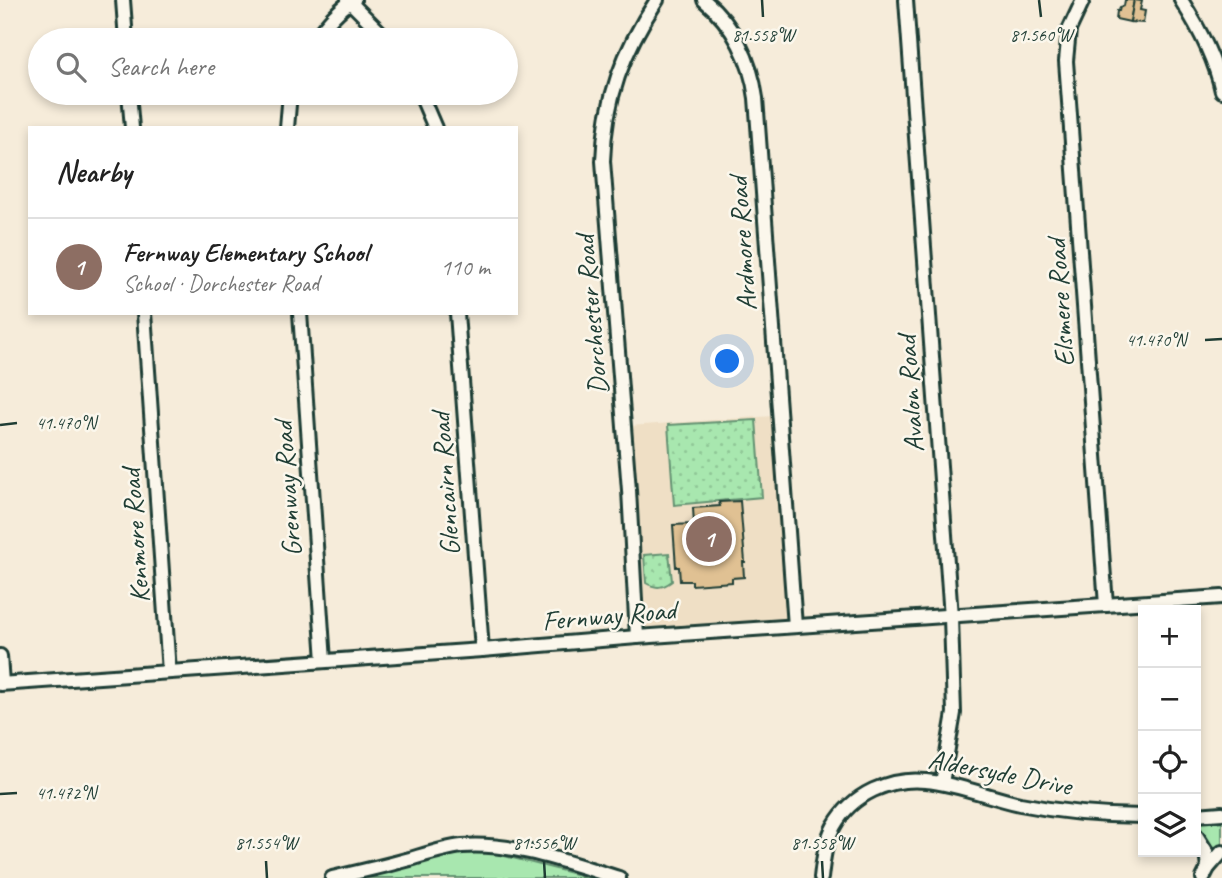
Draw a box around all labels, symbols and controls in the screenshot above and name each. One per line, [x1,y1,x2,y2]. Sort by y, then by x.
text: 81.558°W [732,24,797,46]
text: 81.560°W [1010,24,1075,46]
search box [28,28,518,105]
icon: search [52,48,90,86]
text: Search here [108,50,214,83]
text: Nearby [56,153,132,191]
street label: Ardmore Road [720,172,764,312]
street label: Dorchester Road [566,230,615,396]
street label: Elsmere Road [1038,234,1082,368]
text: Fernway Elementary School [123,236,368,269]
text: 1 [74,253,84,282]
text: 110 m [441,253,490,282]
text: School · Dorchester Road [123,269,319,298]
text: 41.470°N [1126,329,1189,351]
street label: Avalon Road [888,330,932,454]
your location [710,344,744,378]
street label: Glencairn Road [422,407,467,557]
text: 41.470°N [36,412,99,434]
street label: Grenway Road [265,416,309,558]
street label: Kenmore Road [113,464,157,604]
pin: 1 [686,513,732,565]
street label: Fernway Road [541,591,681,638]
map controls [1138,605,1201,857]
button: + [1138,605,1201,668]
button: − [1138,668,1201,731]
button: locate [1138,731,1201,794]
street label: Aldersyde Drive [925,741,1076,803]
text: 41.472°N [36,782,99,804]
button: layers [1138,794,1201,857]
text: 81.554°W [235,832,300,854]
text: 81.556°W [513,832,578,854]
text: 81.558°W [791,832,856,854]

